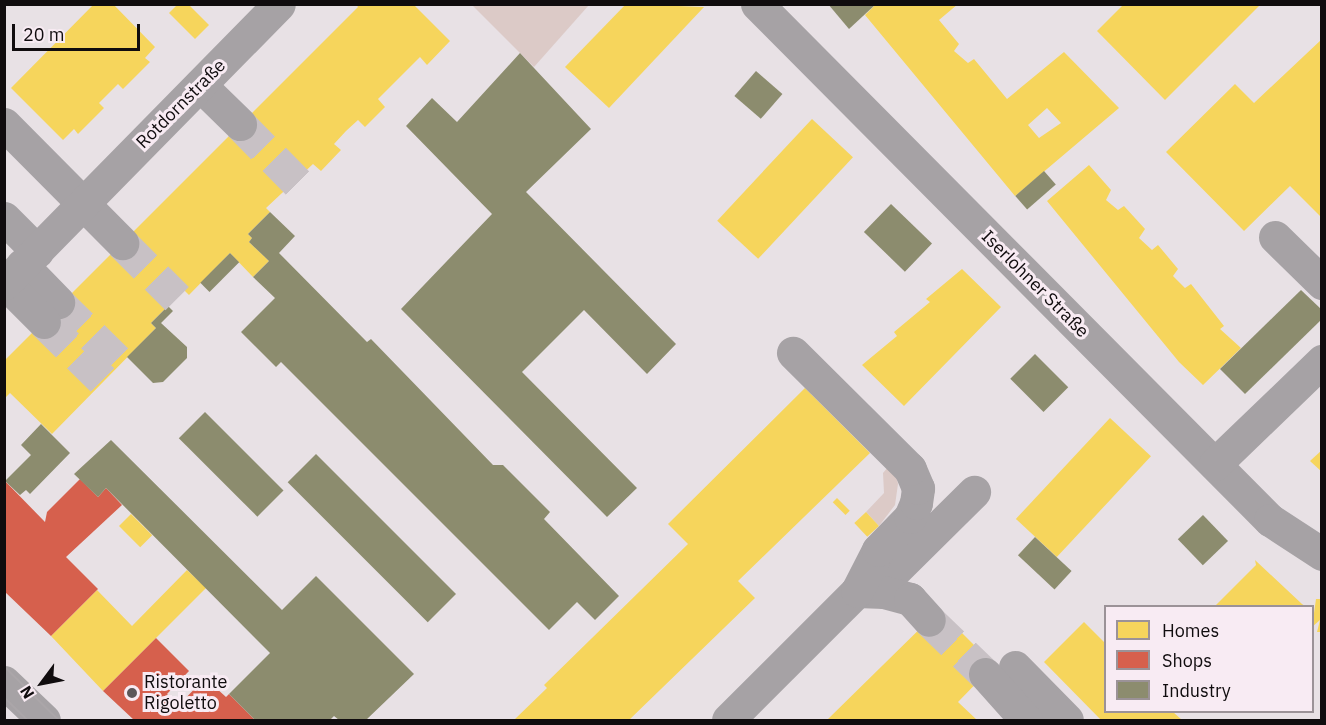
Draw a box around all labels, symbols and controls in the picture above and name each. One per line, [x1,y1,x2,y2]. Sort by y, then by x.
scale bar [15,12,142,50]
text: 20 m [23,23,65,46]
street label: Rotdornstraße [132,55,230,153]
street label: Iserlohner Straße [977,226,1093,342]
legend [1104,605,1314,713]
text: Homes [1162,619,1219,642]
text: Shops [1162,649,1212,672]
north arrow [12,653,72,713]
place label: Ristorante Rigoletto [144,672,227,714]
text: Industry [1162,679,1231,702]
text: N [15,682,38,703]
marker: Ristorante Rigoletto [125,686,139,700]

